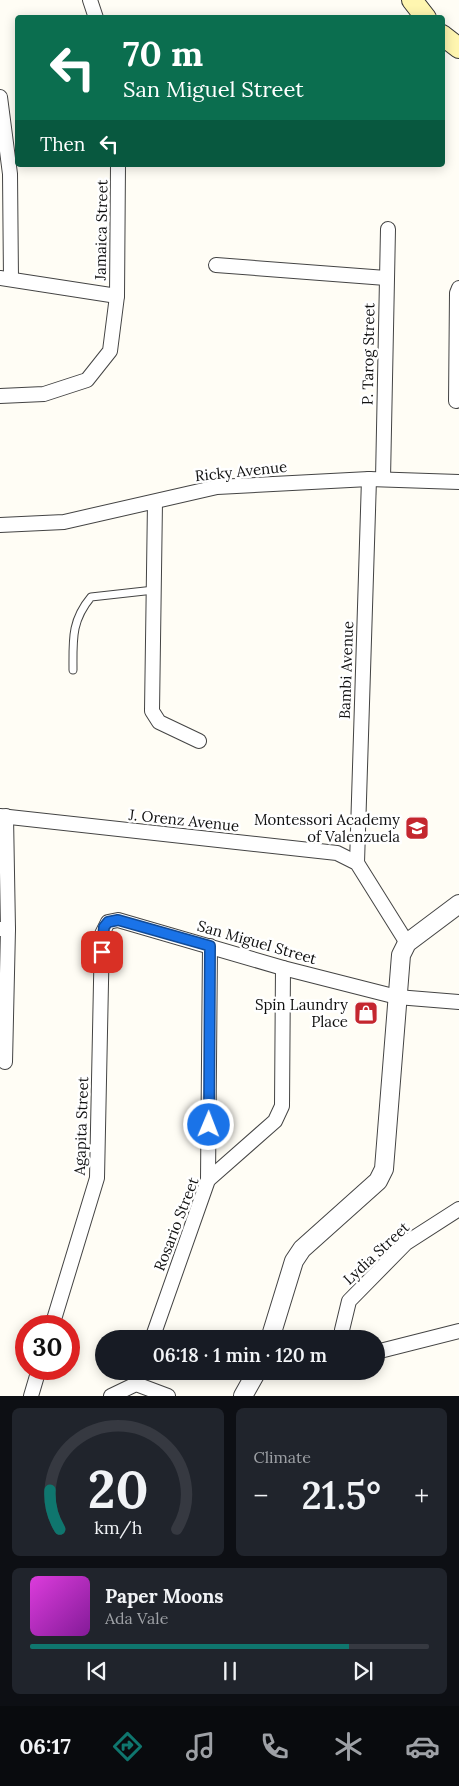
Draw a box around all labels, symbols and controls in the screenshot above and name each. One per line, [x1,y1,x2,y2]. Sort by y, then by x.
text: 70 m [123,31,203,76]
icon: left [40,35,105,100]
text: San Miguel Street [123,75,304,103]
icon: left [95,130,123,158]
text: Then [40,132,85,156]
street label: Jamaica Street [91,179,111,281]
street label: P. Tarog Street [358,302,378,405]
street label: Ricky Avenue [194,457,288,485]
street label: Bambi Avenue [335,621,357,719]
street label: J. Orenz Avenue [127,805,240,835]
place label: Montessori Academy of Valenzuela [254,810,400,846]
school or university icon: Montessori Academy of Valenzuela [404,815,430,841]
street label: San Miguel Street [195,916,319,968]
pin [81,931,123,973]
icon: arrive [88,938,116,966]
place label: Spin Laundry Place [255,995,348,1031]
shop icon: Spin Laundry Place [353,1000,379,1026]
street label: Agapita Street [70,1076,92,1177]
position arrow [182,1098,234,1150]
street label: Rosario Street [149,1174,203,1273]
street label: Lydia Street [339,1217,413,1288]
speed limit sign: 30 [15,1315,80,1380]
text: 06:18 · 1 min · 120 m [153,1343,327,1367]
text: Climate [254,1447,311,1467]
text: 20 [87,1456,148,1522]
text: 21.5° [301,1471,381,1519]
text: − [254,1478,268,1514]
text: + [414,1478,429,1514]
text: km/h [94,1516,142,1539]
text: Paper Moons [105,1584,224,1608]
text: Ada Vale [105,1608,168,1628]
icon: previous [83,1657,111,1685]
icon: pause [216,1657,244,1685]
icon: next [349,1657,377,1685]
icon: directions [110,1729,145,1764]
icon: music [183,1729,218,1764]
icon: phone [257,1729,292,1764]
icon: climate [331,1729,366,1764]
icon: car [405,1729,440,1764]
text: 06:17 [19,1732,71,1760]

